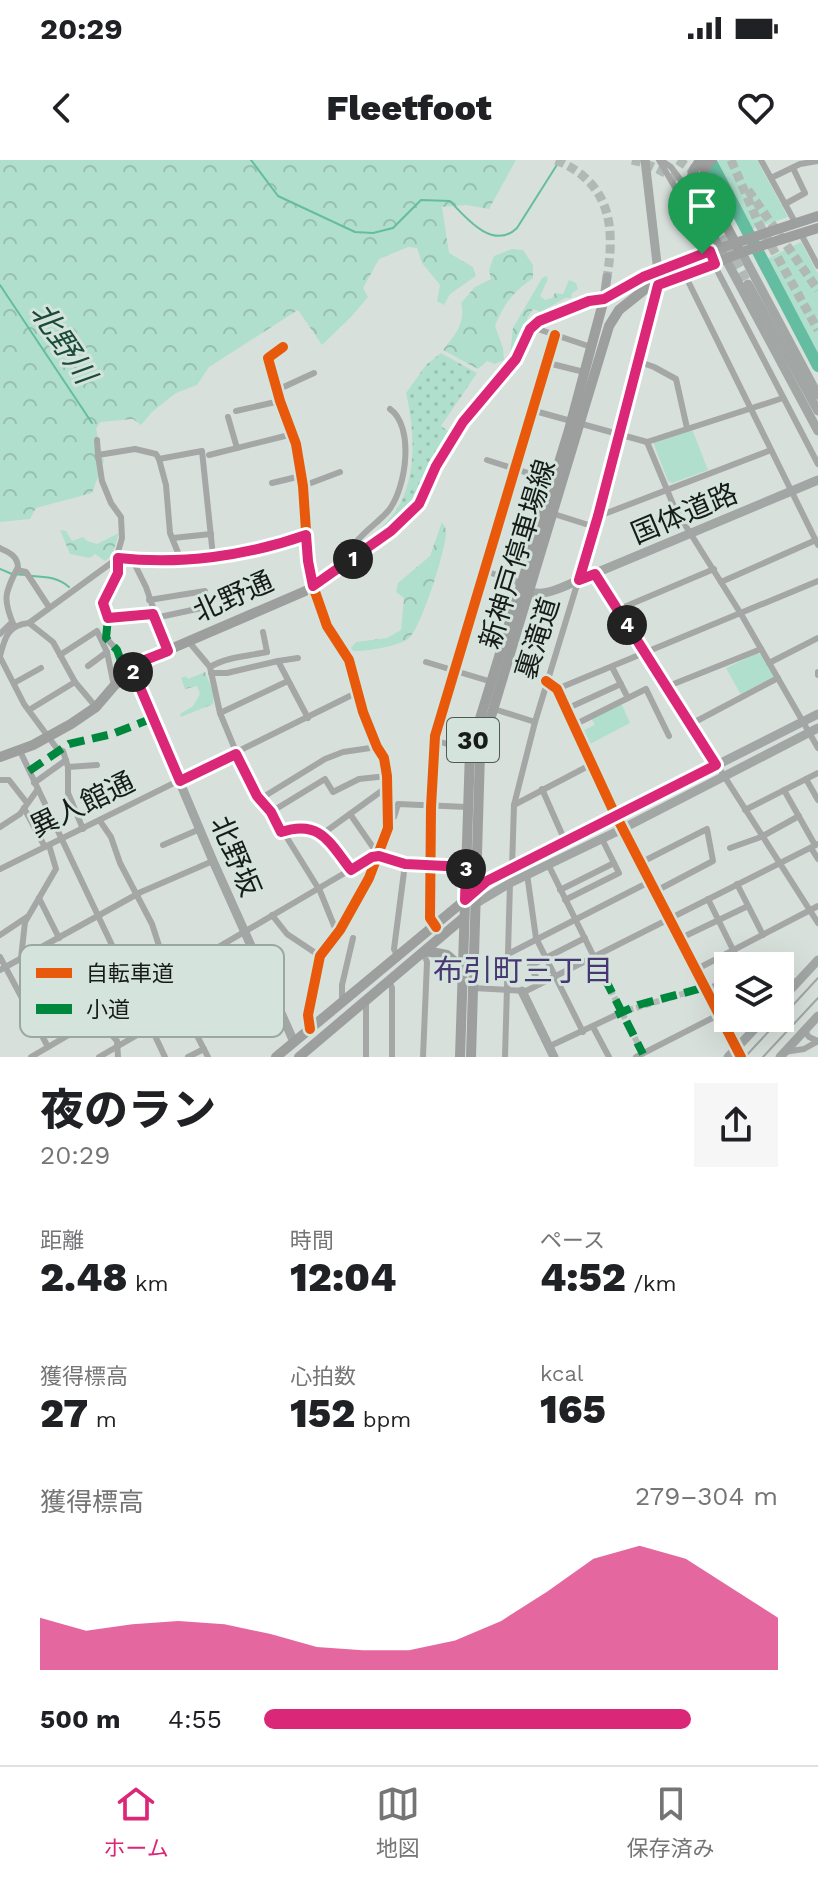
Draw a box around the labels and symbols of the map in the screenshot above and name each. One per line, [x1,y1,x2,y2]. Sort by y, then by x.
pin [668,172,736,254]
water label: 北野川 [24,296,105,392]
street label: 新神戸停車場線 [473,456,562,653]
street label: 国体道路 [626,476,742,551]
pin: 1 [333,539,373,579]
street label: 北野通 [188,564,278,629]
street label: 裏滝道 [509,593,566,683]
pin: 4 [607,605,647,645]
pin: 2 [113,652,153,692]
road number: 30 [447,718,499,762]
street label: 異人館通 [25,765,140,844]
street label: 北野坂 [204,811,267,901]
pin: 3 [446,849,486,889]
legend [20,945,284,1037]
district label: 布引町三丁目 [433,953,613,988]
text: 自転車道 [86,961,174,986]
text: 小道 [86,997,130,1022]

